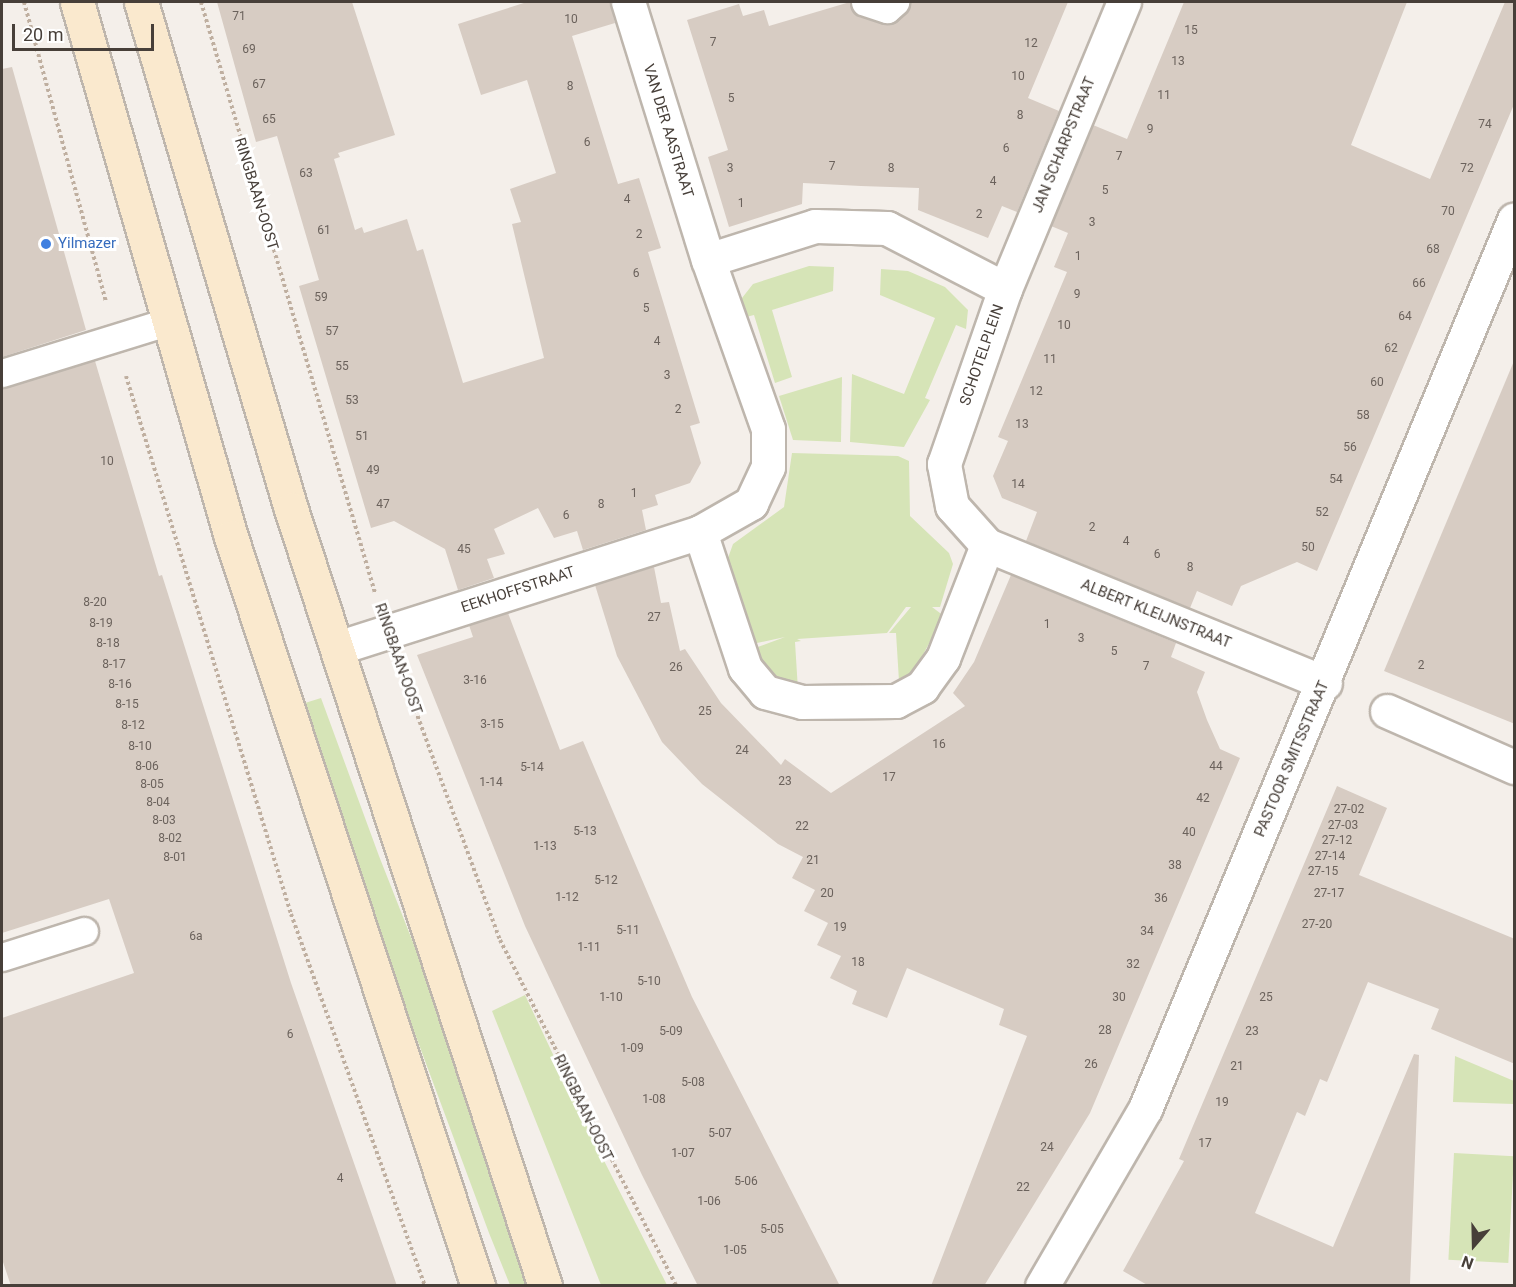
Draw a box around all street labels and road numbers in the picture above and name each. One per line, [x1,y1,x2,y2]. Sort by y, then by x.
street label: VAN DER AASTRAAT [639,62,697,200]
street label: JAN SCHARPSTRAAT [1028,74,1100,216]
street label: RINGBAAN-OOST [230,136,282,252]
street label: SCHOTELPLEIN [956,302,1008,408]
street label: EEKHOFFSTRAAT [459,563,577,617]
street label: ALBERT KLEIJNSTRAAT [1078,576,1234,652]
street label: RINGBAAN-OOST [371,601,425,717]
street label: PASTOOR SMITSSTRAAT [1251,678,1333,840]
street label: RINGBAAN-OOST [549,1052,617,1164]

